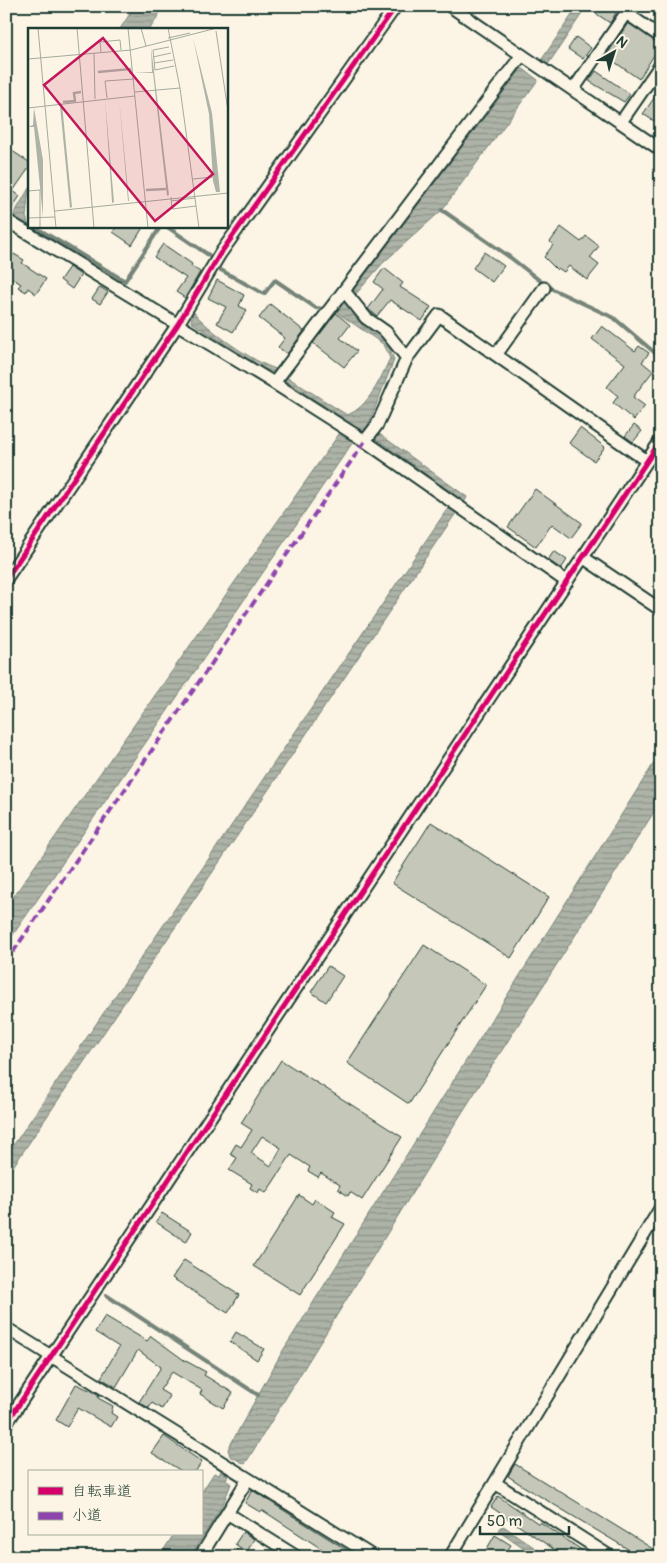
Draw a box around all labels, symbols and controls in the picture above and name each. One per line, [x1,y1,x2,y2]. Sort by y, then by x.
inset map [28,28,228,228]
north arrow [590,28,640,78]
text: N [613,33,631,52]
legend [28,1470,202,1536]
text: 自転車道 [72,1482,132,1501]
scale bar [480,1503,568,1535]
text: 小道 [72,1506,102,1525]
text: 50 m [487,1512,522,1531]

